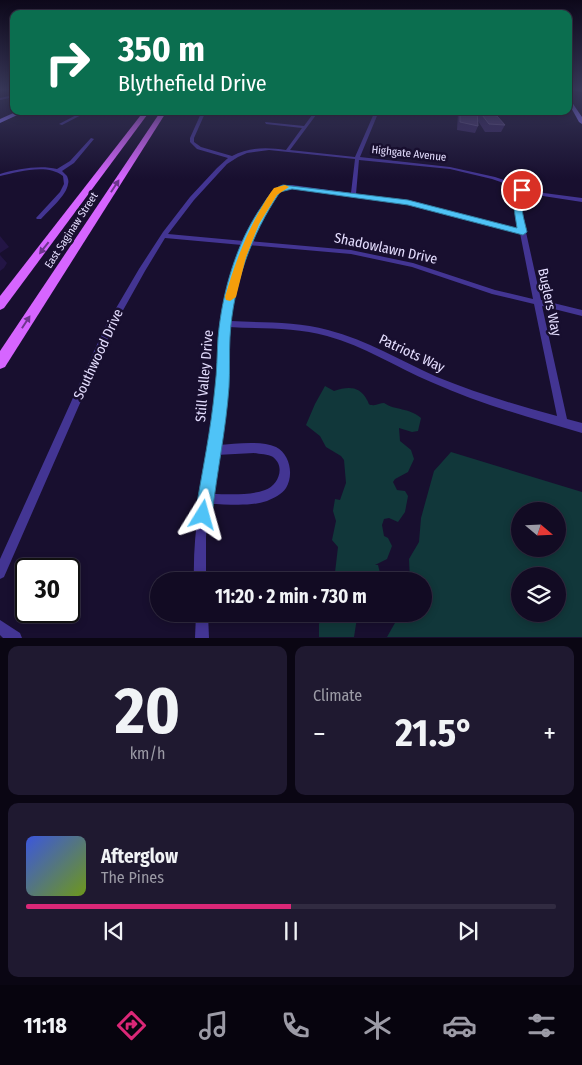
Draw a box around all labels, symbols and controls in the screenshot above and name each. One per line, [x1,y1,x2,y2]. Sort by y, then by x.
text: 350 m [118,28,205,70]
icon: right [35,30,100,95]
text: Blythefield Drive [118,70,267,97]
street label: Highgate Avenue [371,143,447,164]
pin [501,169,543,211]
icon: arrive [508,176,536,204]
one-way arrow [110,179,119,193]
street label: East Saginaw Street [42,190,101,271]
street label: Shadowlawn Drive [333,229,439,268]
one-way arrow [38,241,49,254]
street label: Buglers Way [534,267,565,338]
street label: Southwood Drive [70,306,127,402]
one-way arrow [22,316,31,329]
street label: Still Valley Drive [192,329,217,423]
street label: Patriots Way [376,331,448,376]
position arrow [176,488,228,540]
north arrow [511,502,566,558]
map controls [511,502,566,622]
speed limit sign: 30 [15,558,80,623]
button: layers [511,567,566,622]
text: 11:20 · 2 min · 730 m [215,585,367,608]
text: 20 [115,672,180,750]
text: Climate [313,686,362,705]
text: 21.5° [395,710,474,756]
text: − [313,717,326,750]
text: + [543,717,556,750]
text: km/h [130,744,165,763]
text: Afterglow [101,845,178,868]
text: The Pines [101,868,164,887]
icon: previous [100,917,128,945]
icon: pause [277,917,305,945]
icon: next [454,917,482,945]
icon: directions [114,1008,149,1043]
icon: music [196,1008,231,1043]
icon: phone [278,1008,313,1043]
icon: climate [360,1008,395,1043]
icon: car [442,1008,477,1043]
icon: filters [524,1008,559,1043]
text: 11:18 [23,1012,67,1039]

